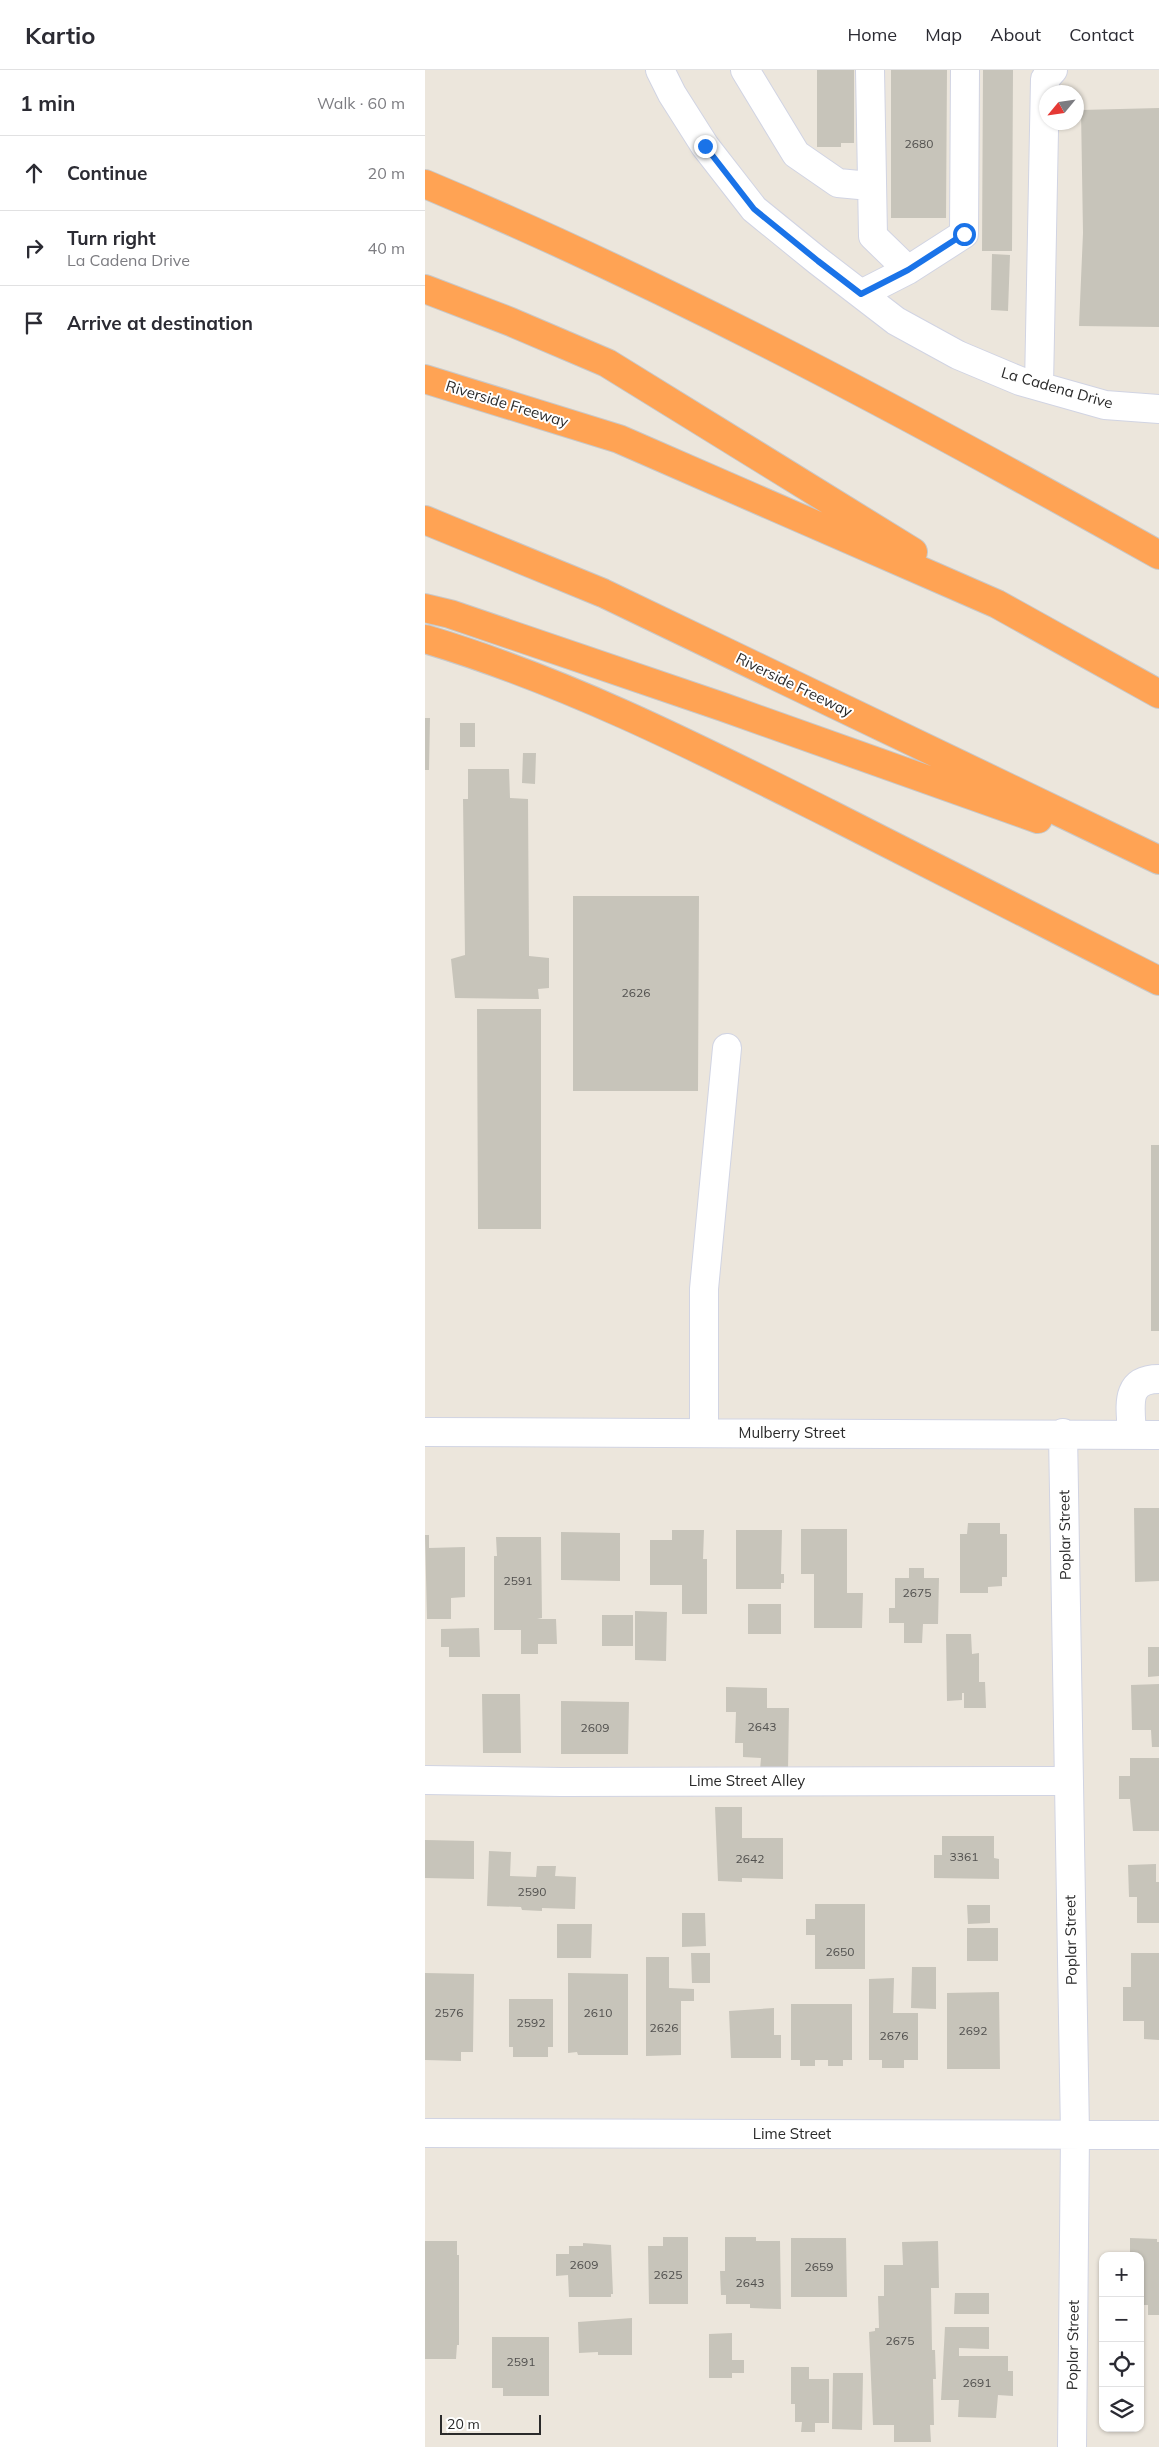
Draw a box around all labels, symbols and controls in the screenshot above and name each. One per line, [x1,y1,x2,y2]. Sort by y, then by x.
text: Kartio [25,20,96,50]
text: Home [847,23,897,46]
text: Map [925,23,962,46]
text: About [990,23,1041,46]
text: Contact [1069,23,1134,46]
north arrow [1039,85,1084,130]
text: 1 min [20,90,75,116]
text: Walk · 60 m [317,93,405,113]
route end [694,135,717,158]
house number: 2680 [905,136,933,151]
icon: ahead [20,159,48,187]
text: Continue [67,161,147,185]
text: 20 m [368,163,405,183]
route start [953,223,976,246]
text: Turn right [67,226,156,250]
icon: right [20,234,48,262]
text: 40 m [368,238,405,258]
text: La Cadena Drive [67,250,190,270]
icon: arrive [20,309,48,337]
text: Arrive at destination [67,311,253,335]
street label: La Cadena Drive [999,363,1115,413]
street label: Riverside Freeway [444,376,571,431]
street label: Riverside Freeway [733,648,856,721]
house number: 2626 [622,985,650,1000]
street label: Mulberry Street [739,1423,845,1442]
street label: Poplar Street [1054,1490,1075,1580]
house number: 2591 [504,1573,532,1588]
house number: 2675 [903,1585,931,1600]
house number: 2643 [748,1719,776,1734]
house number: 2609 [581,1720,609,1735]
street label: Lime Street Alley [689,1771,805,1790]
house number: 3361 [950,1849,978,1864]
house number: 2642 [736,1851,764,1866]
house number: 2590 [518,1884,546,1899]
street label: Poplar Street [1060,1895,1081,1985]
house number: 2650 [826,1944,854,1959]
house number: 2576 [435,2005,463,2020]
house number: 2610 [584,2005,612,2020]
house number: 2592 [517,2015,545,2030]
house number: 2626 [650,2020,678,2035]
house number: 2692 [959,2023,987,2038]
house number: 2676 [880,2028,908,2043]
street label: Lime Street [753,2124,831,2143]
map controls [1099,2252,1144,2432]
button: + [1099,2252,1144,2297]
house number: 2609 [570,2257,598,2272]
house number: 2659 [805,2259,833,2274]
house number: 2625 [654,2267,682,2282]
house number: 2643 [736,2275,764,2290]
button: − [1099,2297,1144,2342]
street label: Poplar Street [1062,2300,1083,2390]
house number: 2675 [886,2333,914,2348]
button: locate [1099,2342,1144,2387]
house number: 2591 [507,2354,535,2369]
house number: 2691 [963,2375,991,2390]
button: layers [1099,2387,1144,2432]
scale bar [440,2412,541,2435]
text: 20 m [447,2415,480,2433]

